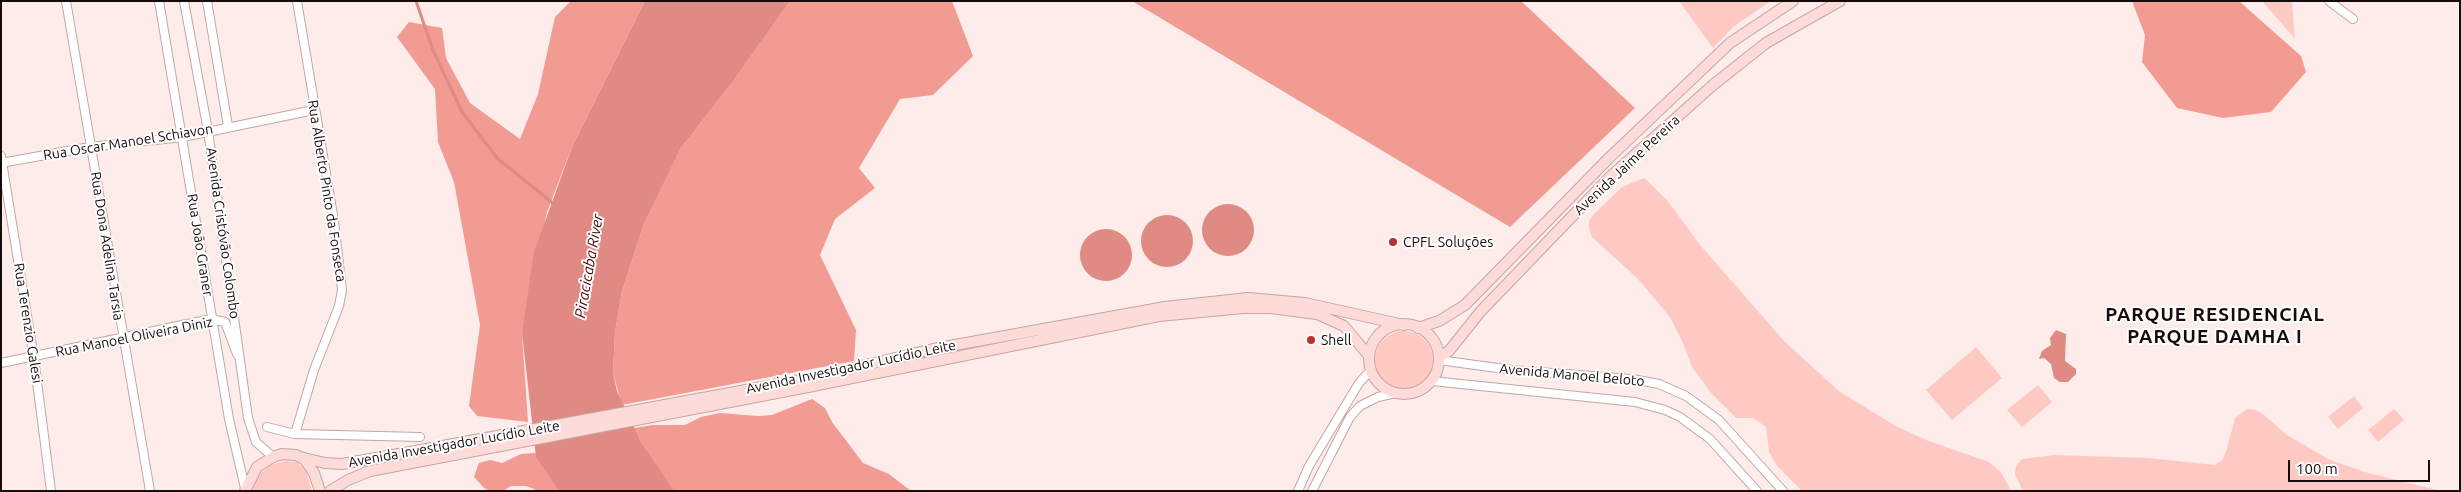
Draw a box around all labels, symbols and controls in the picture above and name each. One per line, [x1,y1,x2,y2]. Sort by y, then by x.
street label: Rua Alberto Pinto da Fonseca [304,99,350,283]
street label: Avenida Jaime Pereira [1571,112,1683,218]
street label: Rua Oscar Manoel Schiavon [42,120,214,164]
street label: Avenida Cristóvão Colombo [203,146,243,320]
street label: Rua Dona Adelina Tarsia [87,170,127,322]
street label: Rua João Graner [184,193,216,297]
water label: Piracicaba River [571,213,607,319]
place label: CPFL Soluções [1403,234,1493,250]
marker: CPFL Soluções [1387,236,1399,248]
street label: Rua Terenzio Galesi [10,262,46,384]
district label: PARQUE RESIDENCIAL PARQUE DAMHA I [2103,304,2327,348]
street label: Rua Manoel Oliveira Diniz [54,313,214,361]
place label: Shell [1321,332,1351,348]
marker: Shell [1305,334,1317,346]
street label: Avenida Investigador Lucídio Leite [745,337,957,397]
street label: Avenida Manoel Beloto [1499,360,1645,390]
street label: Avenida Investigador Lucídio Leite [347,417,561,471]
scale bar [2291,450,2434,482]
text: 100 m [2296,460,2338,477]

